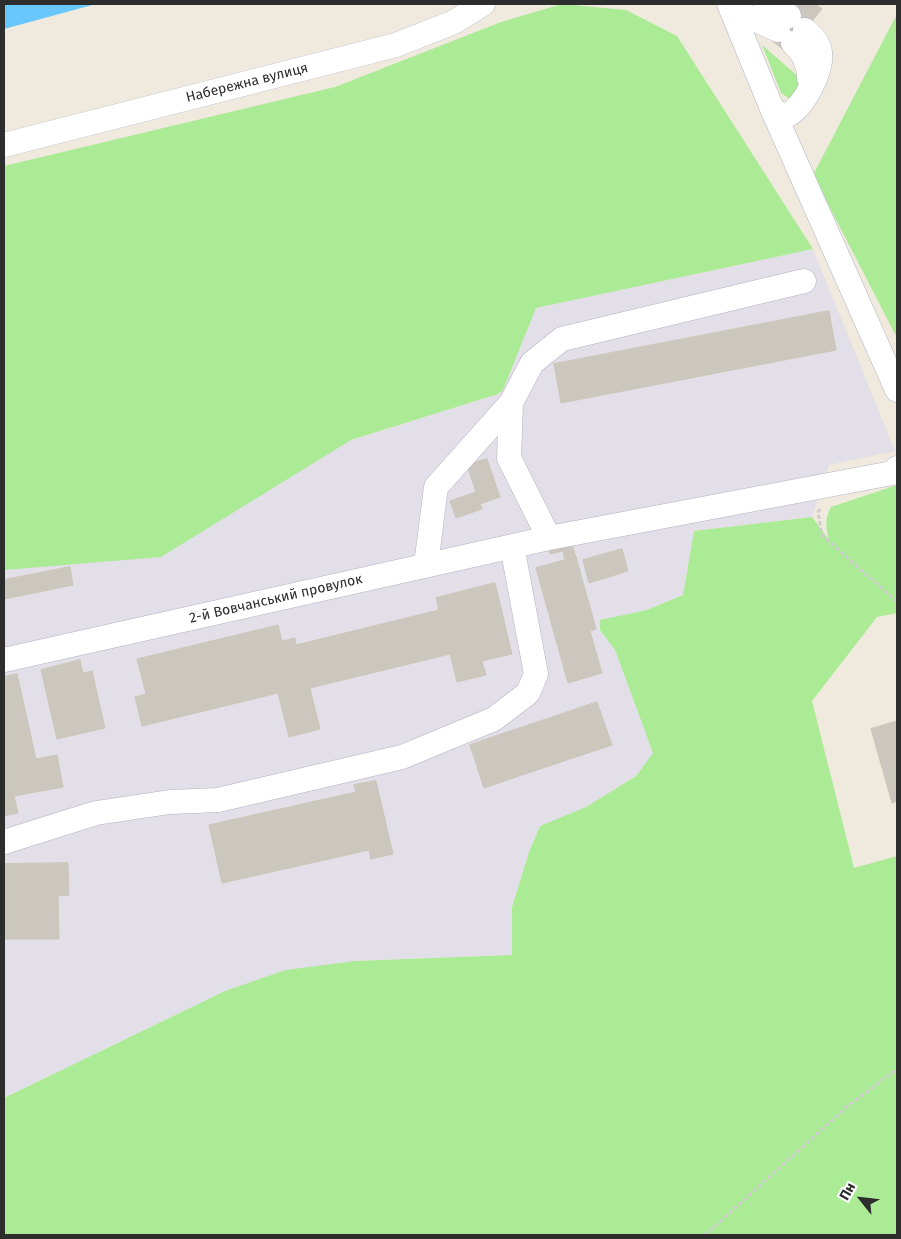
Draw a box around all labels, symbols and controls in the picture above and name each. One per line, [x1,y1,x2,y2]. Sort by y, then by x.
street label: Набережна вулиця [184,60,310,106]
street label: 2-й Вовчанський провулок [188,571,364,627]
north arrow [836,1174,886,1224]
text: Пн [836,1180,859,1203]

